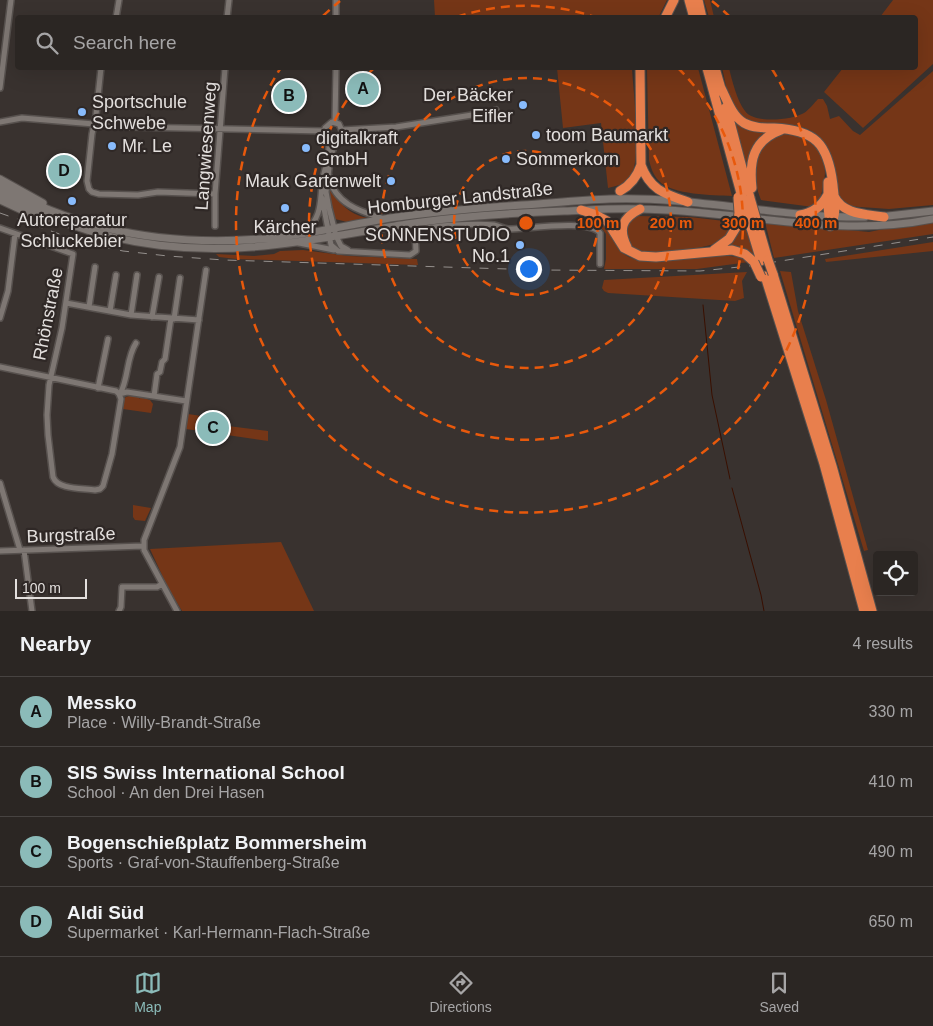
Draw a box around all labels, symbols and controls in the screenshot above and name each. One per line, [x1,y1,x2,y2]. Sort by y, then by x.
search box [15,15,918,70]
icon: search [33,29,61,57]
text: Search here [73,32,177,53]
pin: A [347,70,379,108]
pin: B [273,77,305,115]
street label: Langwiesenweg [192,81,220,211]
place label: Der Bäcker Eifler [423,85,513,126]
place label: Sportschule Schwebe [92,92,187,133]
marker: Der Bäcker Eifler [517,99,529,111]
marker: Sportschule Schwebe [76,106,88,118]
place label: toom Baumarkt [546,125,668,145]
place label: digitalkraft GmbH [316,128,398,169]
marker: toom Baumarkt [530,129,542,141]
place label: Mr. Le [122,136,172,156]
marker: Mr. Le [106,140,118,152]
marker: digitalkraft GmbH [300,142,312,154]
place label: Sommerkorn [516,149,619,169]
pin: D [48,152,80,190]
marker: Sommerkorn [500,153,512,165]
place label: Mauk Gartenwelt [245,171,381,191]
marker: Mauk Gartenwelt [385,175,397,187]
street label: Homburger Landstraße [366,178,554,218]
marker: Autoreparatur Schluckebier [66,195,78,207]
marker: Kärcher [279,202,291,214]
place label: Autoreparatur Schluckebier [17,210,127,251]
centre of rings [517,214,535,232]
text: 100 m [577,214,619,231]
text: 200 m [650,214,692,231]
text: 300 m [722,214,764,231]
text: 400 m [795,214,837,231]
place label: Kärcher [253,217,317,237]
place label: SONNENSTUDIO No.1 [365,225,510,266]
marker: SONNENSTUDIO No.1 [514,239,526,251]
your location [516,256,542,282]
street label: Rhönstraße [29,266,67,362]
pin: C [197,409,229,447]
street label: Burgstraße [26,523,116,547]
map controls [873,551,918,596]
button: locate [873,551,918,596]
scale bar [15,576,88,599]
text: 100 m [22,580,61,596]
text: Nearby [20,632,91,655]
text: 4 results [853,635,913,652]
text: Messko [67,692,137,713]
text: A [30,703,42,720]
text: 330 m [869,703,913,720]
text: Place · Willy-Brandt-Straße [67,714,261,731]
text: SIS Swiss International School [67,762,345,783]
text: B [30,773,42,790]
text: 410 m [869,773,913,790]
text: School · An den Drei Hasen [67,784,264,801]
text: Bogenschießplatz Bommersheim [67,832,367,853]
text: C [30,843,42,860]
text: 490 m [869,843,913,860]
text: Sports · Graf-von-Stauffenberg-Straße [67,854,340,871]
text: Aldi Süd [67,902,144,923]
text: D [30,913,42,930]
text: 650 m [869,913,913,930]
text: Supermarket · Karl-Hermann-Flach-Straße [67,924,370,941]
tab: Map [134,969,162,1015]
tab: Directions [430,969,492,1015]
tab: Saved [759,969,799,1015]

